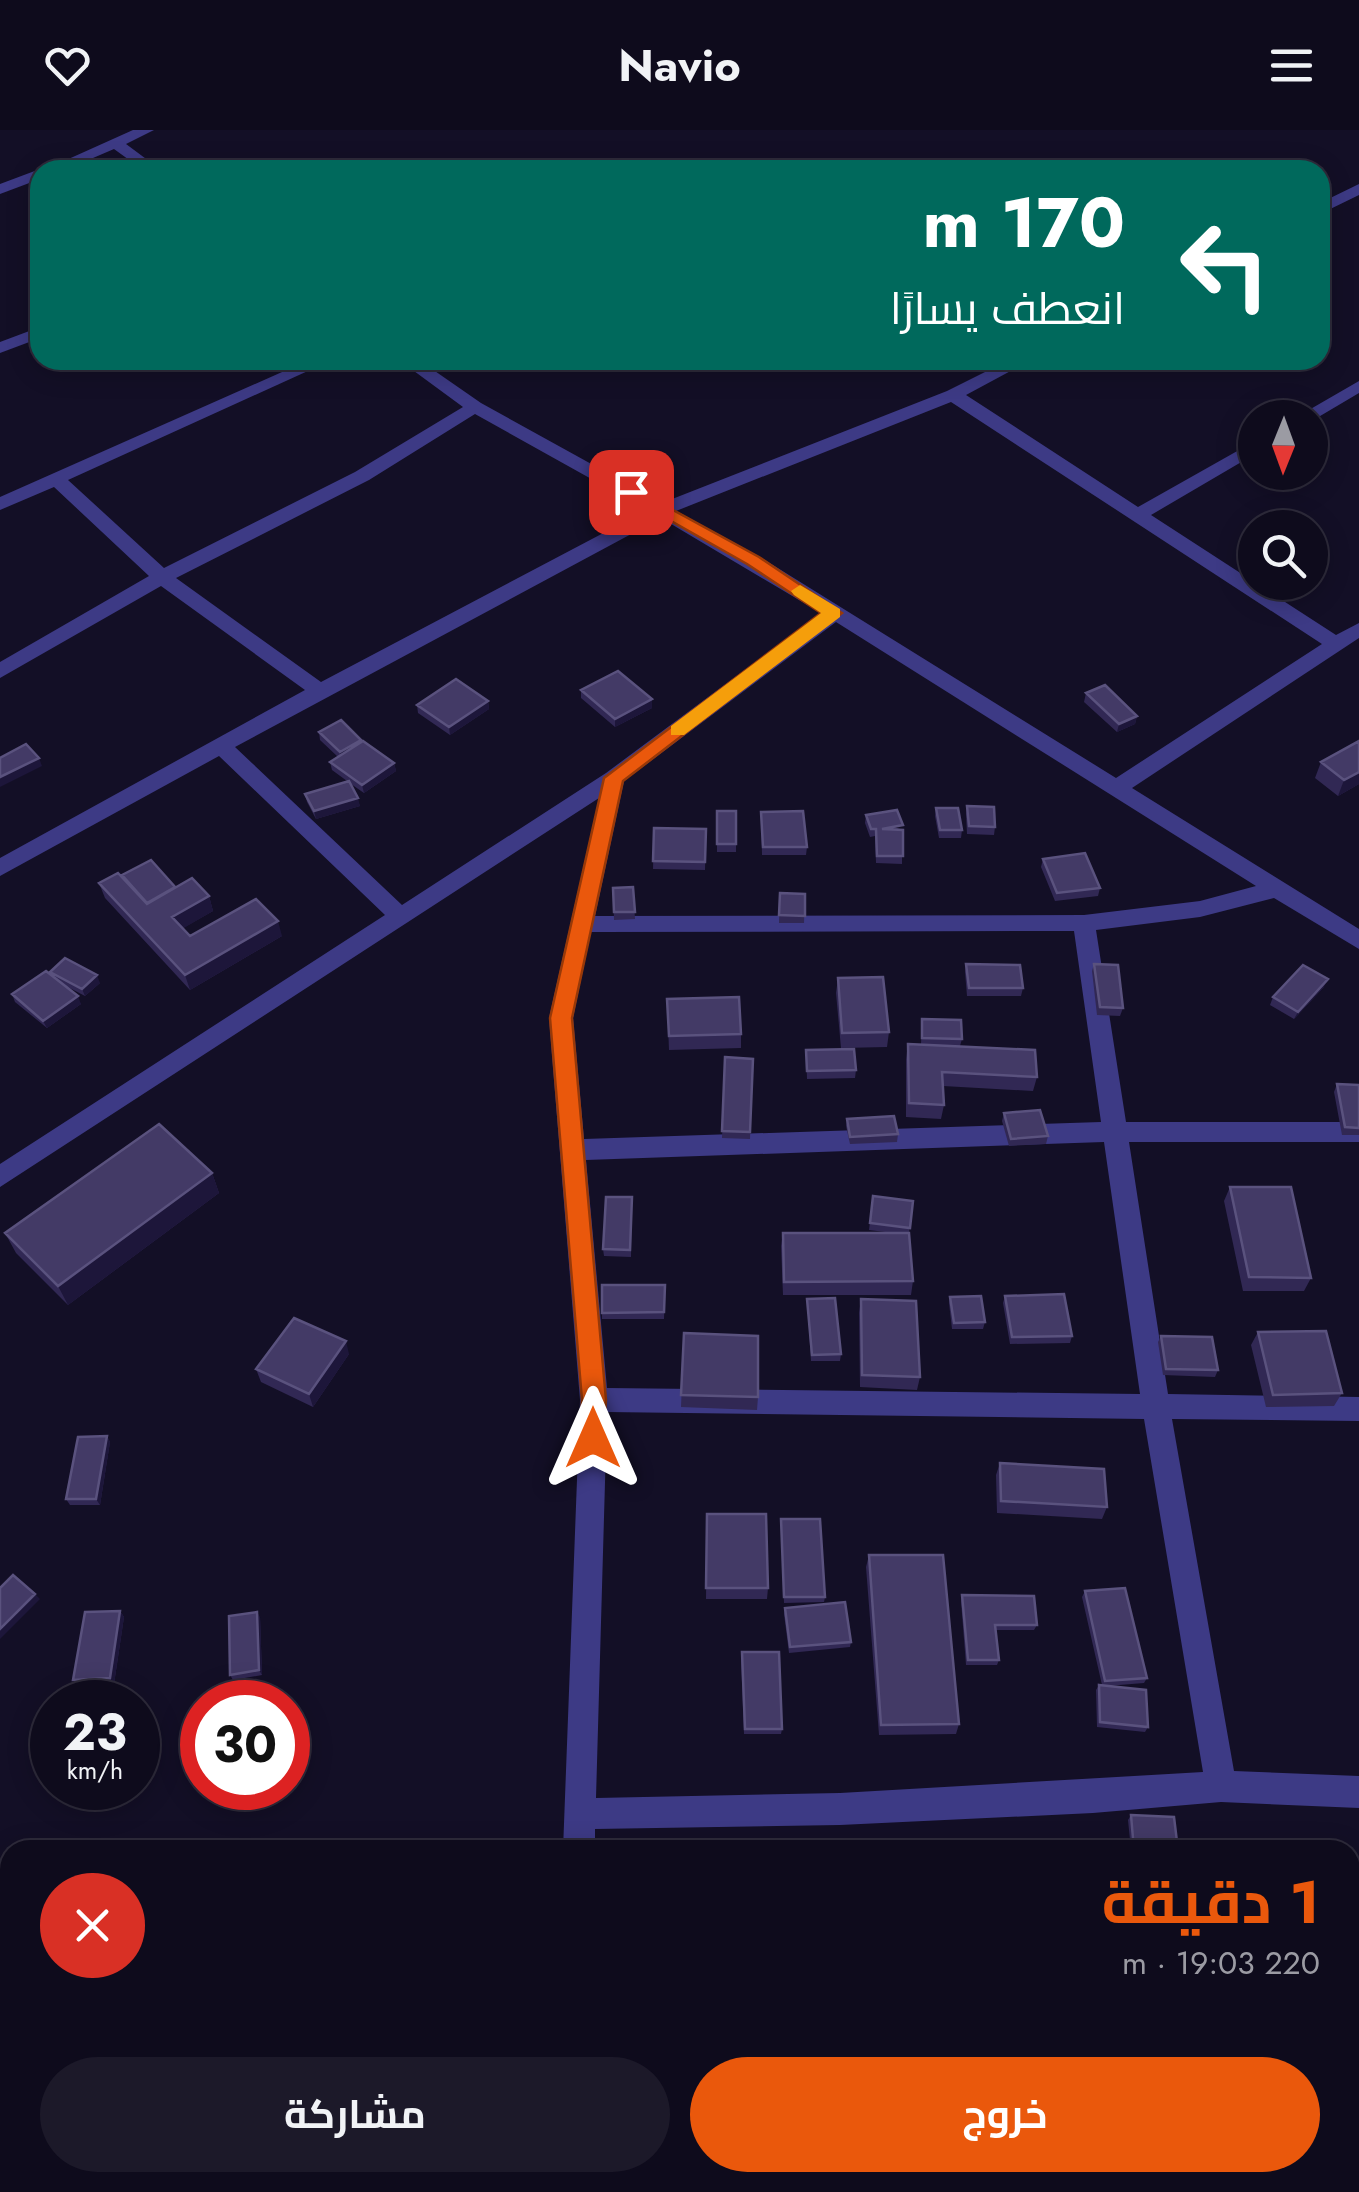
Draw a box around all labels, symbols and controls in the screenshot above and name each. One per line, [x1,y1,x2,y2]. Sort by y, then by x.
text: Navio [618,33,741,98]
icon: heart [40,38,95,93]
icon: menu [1264,38,1319,93]
text: 170 m [922,172,1125,273]
icon: left [1160,200,1290,330]
text: انعطف يسارًا [890,276,1125,341]
north arrow [1238,400,1328,490]
map controls [1238,400,1328,600]
pin [589,450,674,535]
icon: arrive [604,465,659,520]
button: search [1238,510,1328,600]
position arrow [541,1386,645,1490]
speed limit sign: 30 [180,1680,310,1810]
text: 23 [63,1696,127,1769]
text: km/h [67,1752,123,1788]
text: 1 دقيقة [1102,1859,1320,1946]
button: close [40,1873,145,1978]
text: 220 m · 19:03 [1122,1940,1320,1986]
button: مشاركة [40,2057,670,2172]
button: خروج [690,2057,1320,2172]

